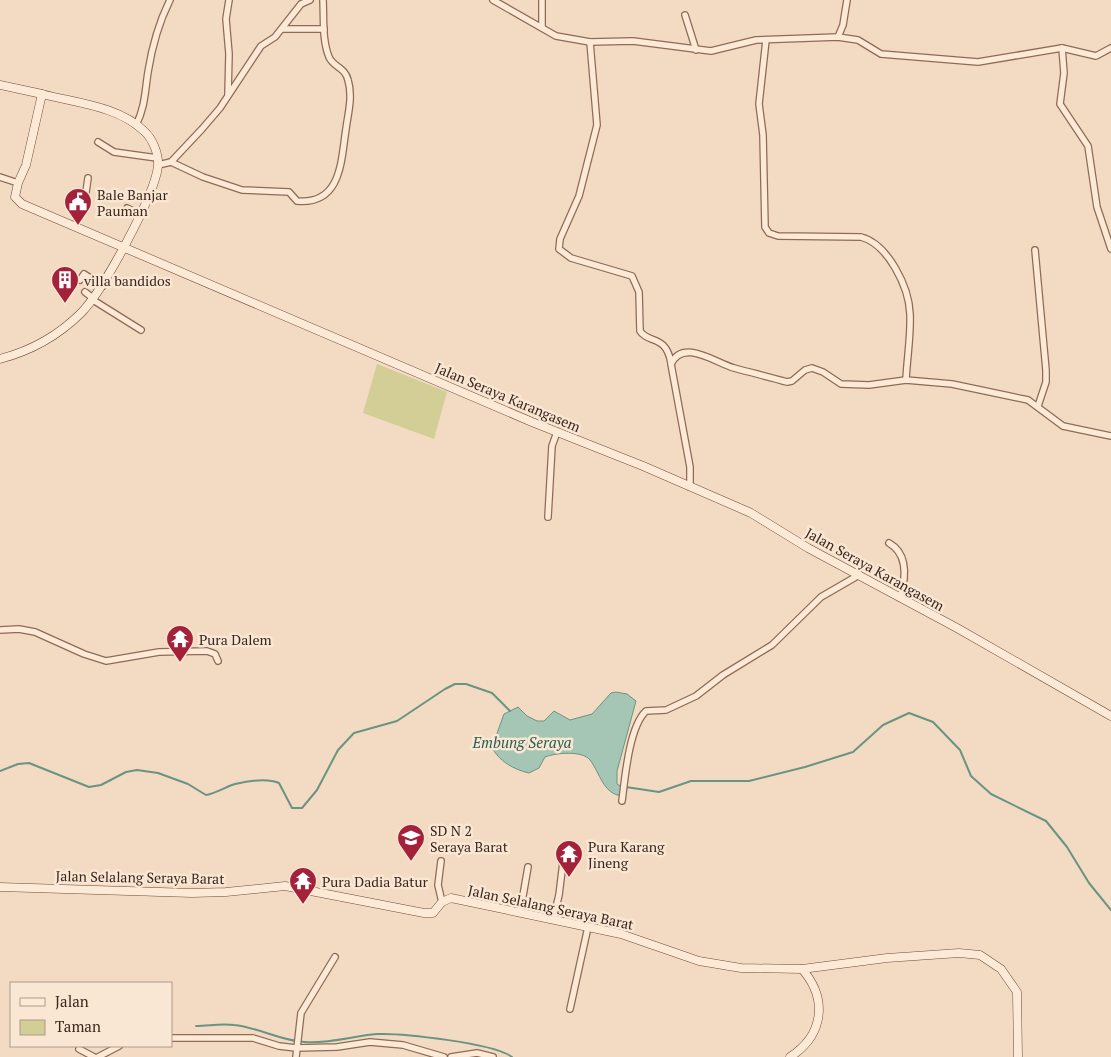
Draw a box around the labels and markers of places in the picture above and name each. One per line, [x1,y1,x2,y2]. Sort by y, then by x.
place label: Bale Banjar Pauman [97,185,168,220]
public building icon: Bale Banjar Pauman [63,187,93,226]
building icon: villa bandidos [50,265,80,304]
place label: villa bandidos [83,271,171,290]
temple icon: Pura Dalem [165,624,195,663]
place label: Pura Dalem [199,630,272,649]
place label: SD N 2 Seraya Barat [430,821,509,856]
school or university icon: SD N 2 Seraya Barat [396,823,426,862]
place label: Pura Karang Jineng [588,837,665,872]
temple icon: Pura Karang Jineng [554,839,584,878]
temple icon: Pura Dadia Batur [288,866,318,905]
place label: Pura Dadia Batur [322,872,429,891]

